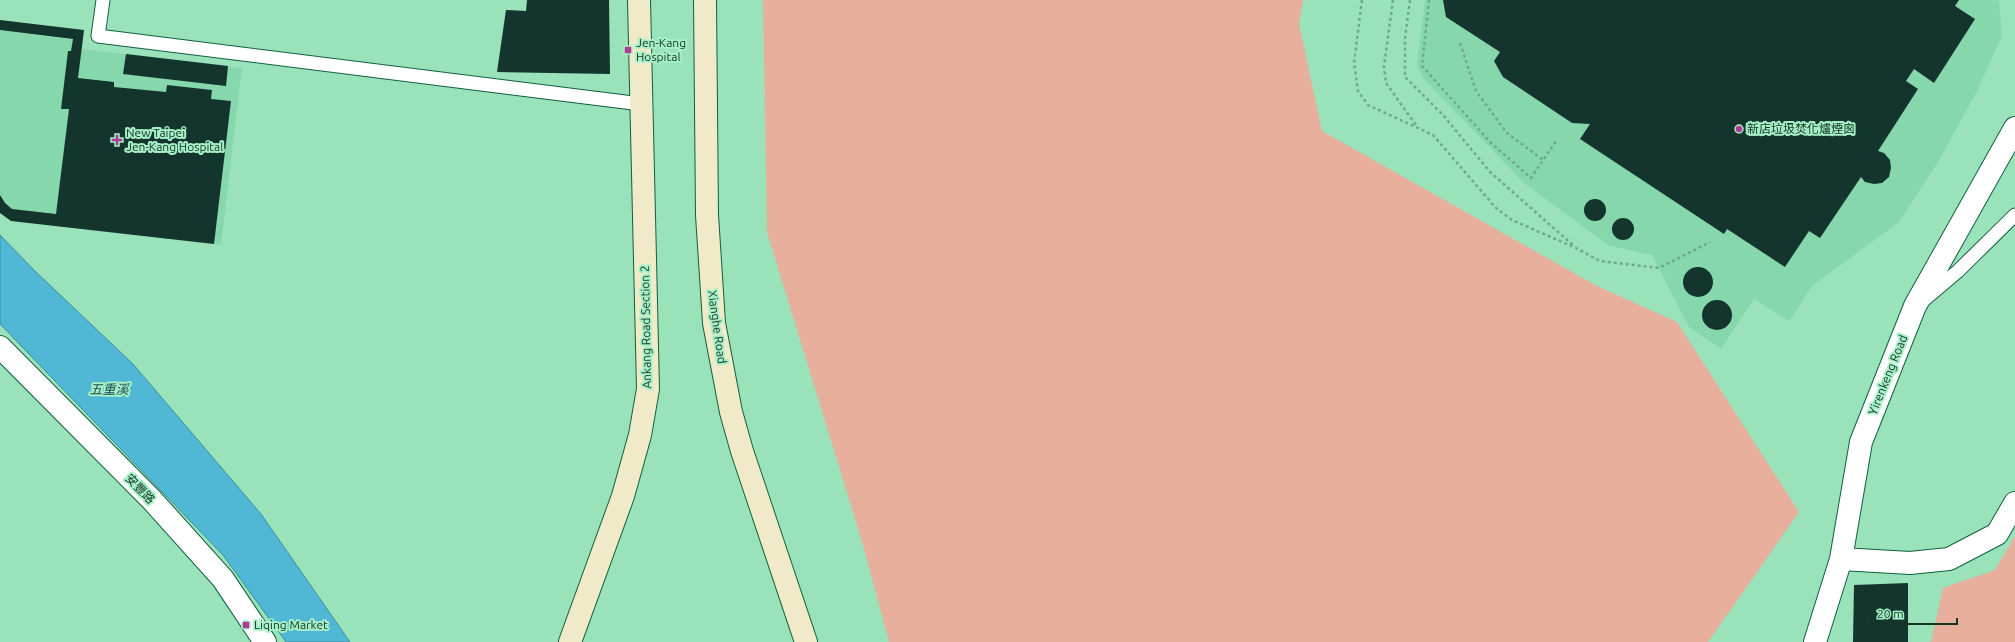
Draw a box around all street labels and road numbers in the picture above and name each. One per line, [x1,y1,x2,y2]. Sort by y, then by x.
street label: Ankang Road Section 2 [638,265,653,389]
street label: Xianghe Road [706,289,729,365]
street label: Yirenkeng Road [1866,333,1909,417]
street label: 安豐路 [123,471,158,506]

